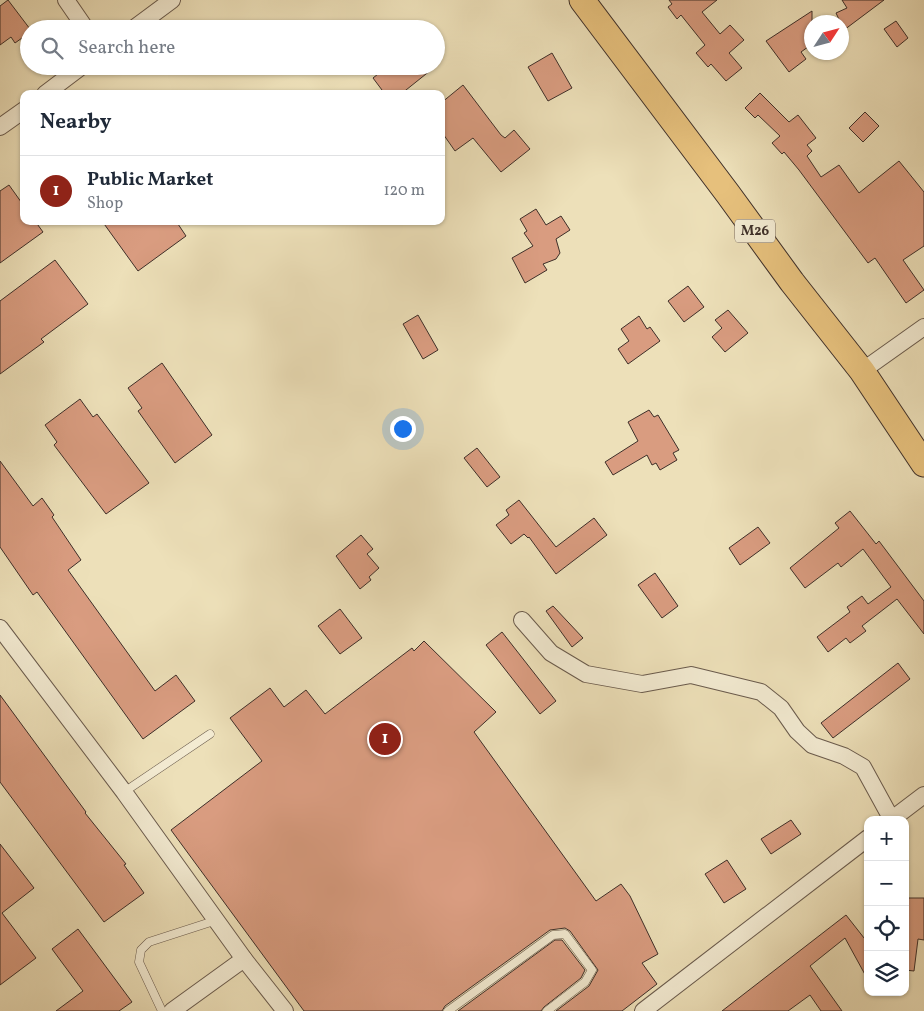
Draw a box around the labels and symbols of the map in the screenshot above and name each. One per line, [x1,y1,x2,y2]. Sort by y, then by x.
north arrow [804,15,849,60]
road number: M26 [735,220,775,242]
your location [390,416,416,442]
pin: 1 [369,720,401,758]

